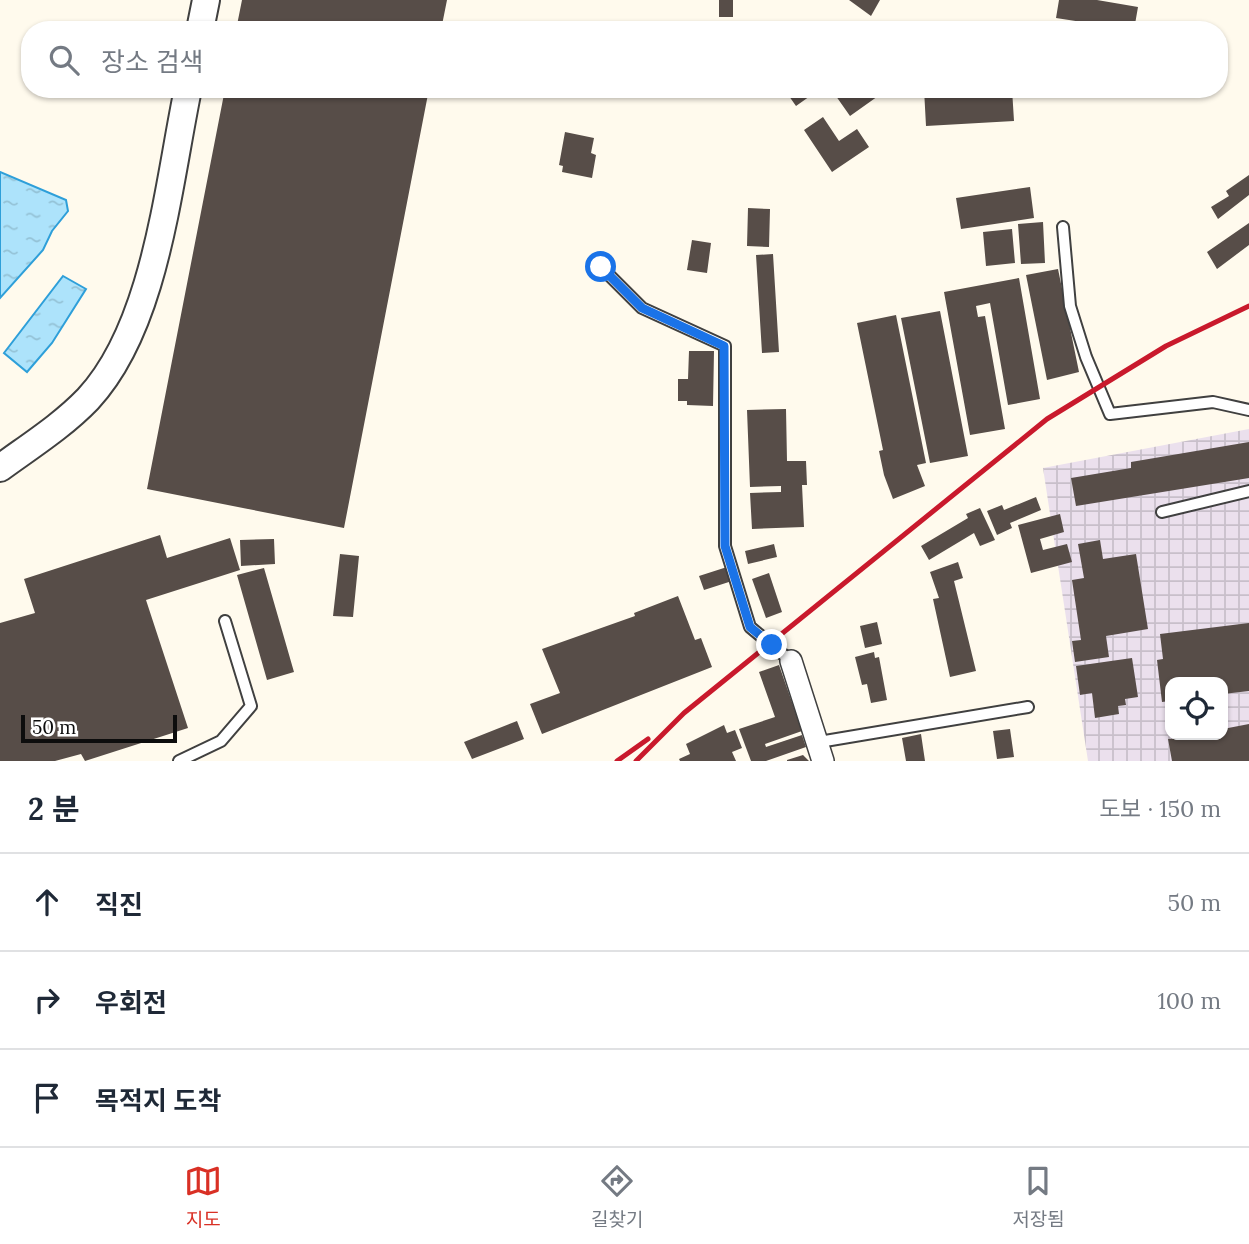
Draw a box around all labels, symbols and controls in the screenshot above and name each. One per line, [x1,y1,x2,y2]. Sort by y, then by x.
search box [21,21,1228,98]
icon: search [45,41,83,79]
text: 장소 검색 [101,45,204,78]
route start [585,251,616,282]
route end [756,629,787,660]
map controls [1165,677,1228,740]
button: locate [1165,677,1228,740]
scale bar [21,712,177,744]
text: 50 m [32,715,76,739]
text: 2 분 [28,790,79,828]
text: 도보 · 150 m [1099,794,1221,823]
icon: ahead [28,883,66,921]
text: 직진 [95,888,143,921]
text: 50 m [1168,888,1221,917]
icon: right [28,981,66,1019]
text: 우회전 [95,986,167,1019]
text: 100 m [1157,986,1221,1015]
icon: arrive [28,1079,66,1117]
text: 목적지 도착 [95,1084,221,1117]
tab: 지도 [184,1162,222,1231]
tab: 길찾기 [591,1162,643,1231]
tab: 저장됨 [1012,1162,1065,1231]

